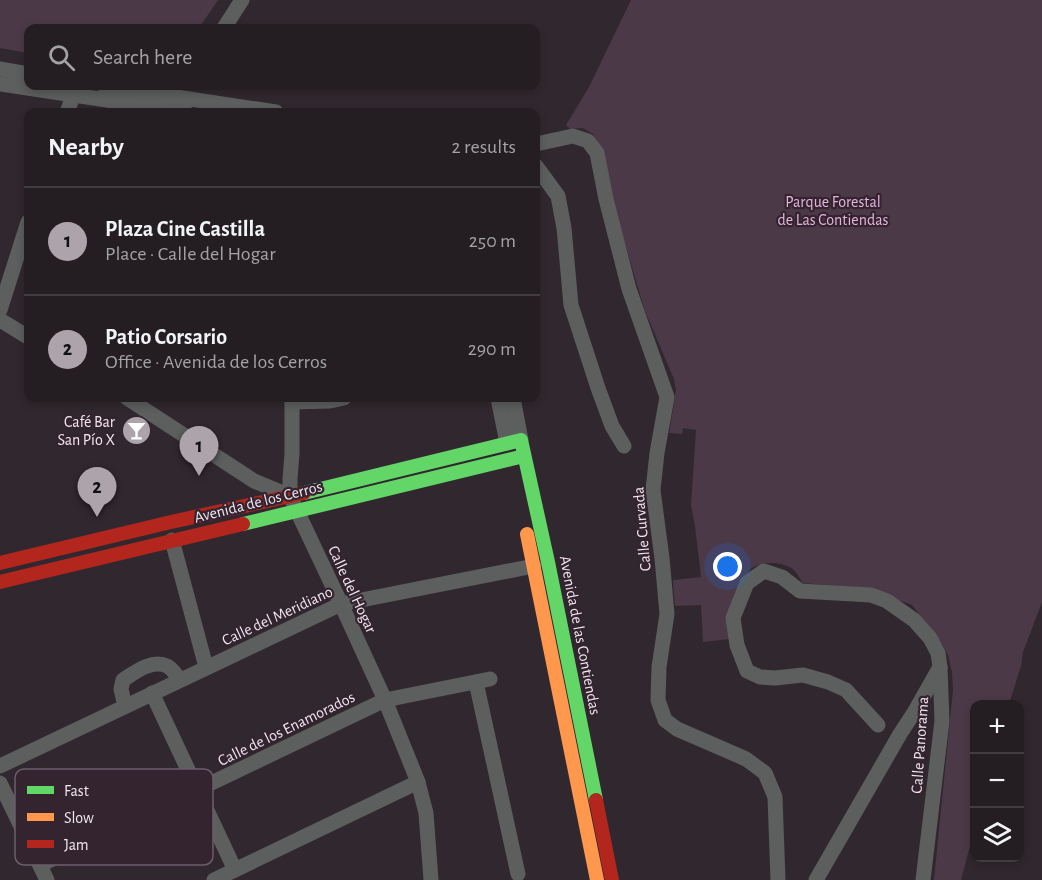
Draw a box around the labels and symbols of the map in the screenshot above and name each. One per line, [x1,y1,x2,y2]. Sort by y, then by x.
park label: Parque Forestal de Las Contiendas [777,194,889,228]
place label: Café Bar San Pío X [57,414,116,448]
bar icon: Café Bar San Pío X [120,414,152,446]
pin: 1 [180,426,218,476]
pin: 2 [78,468,116,517]
street label: Avenida de los Cerros [193,478,324,526]
street label: Calle Curvada [630,486,654,572]
street label: Calle del Hogar [325,543,380,636]
your location [713,552,742,581]
street label: Avenida de las Contiendas [557,554,603,716]
street label: Calle del Meridiano [220,583,335,649]
street label: Calle de los Enamorados [215,689,358,769]
street label: Calle Panorama [909,696,931,794]
legend [15,769,213,865]
text: Fast [64,783,89,799]
text: Slow [64,810,94,826]
text: Jam [64,837,89,853]

